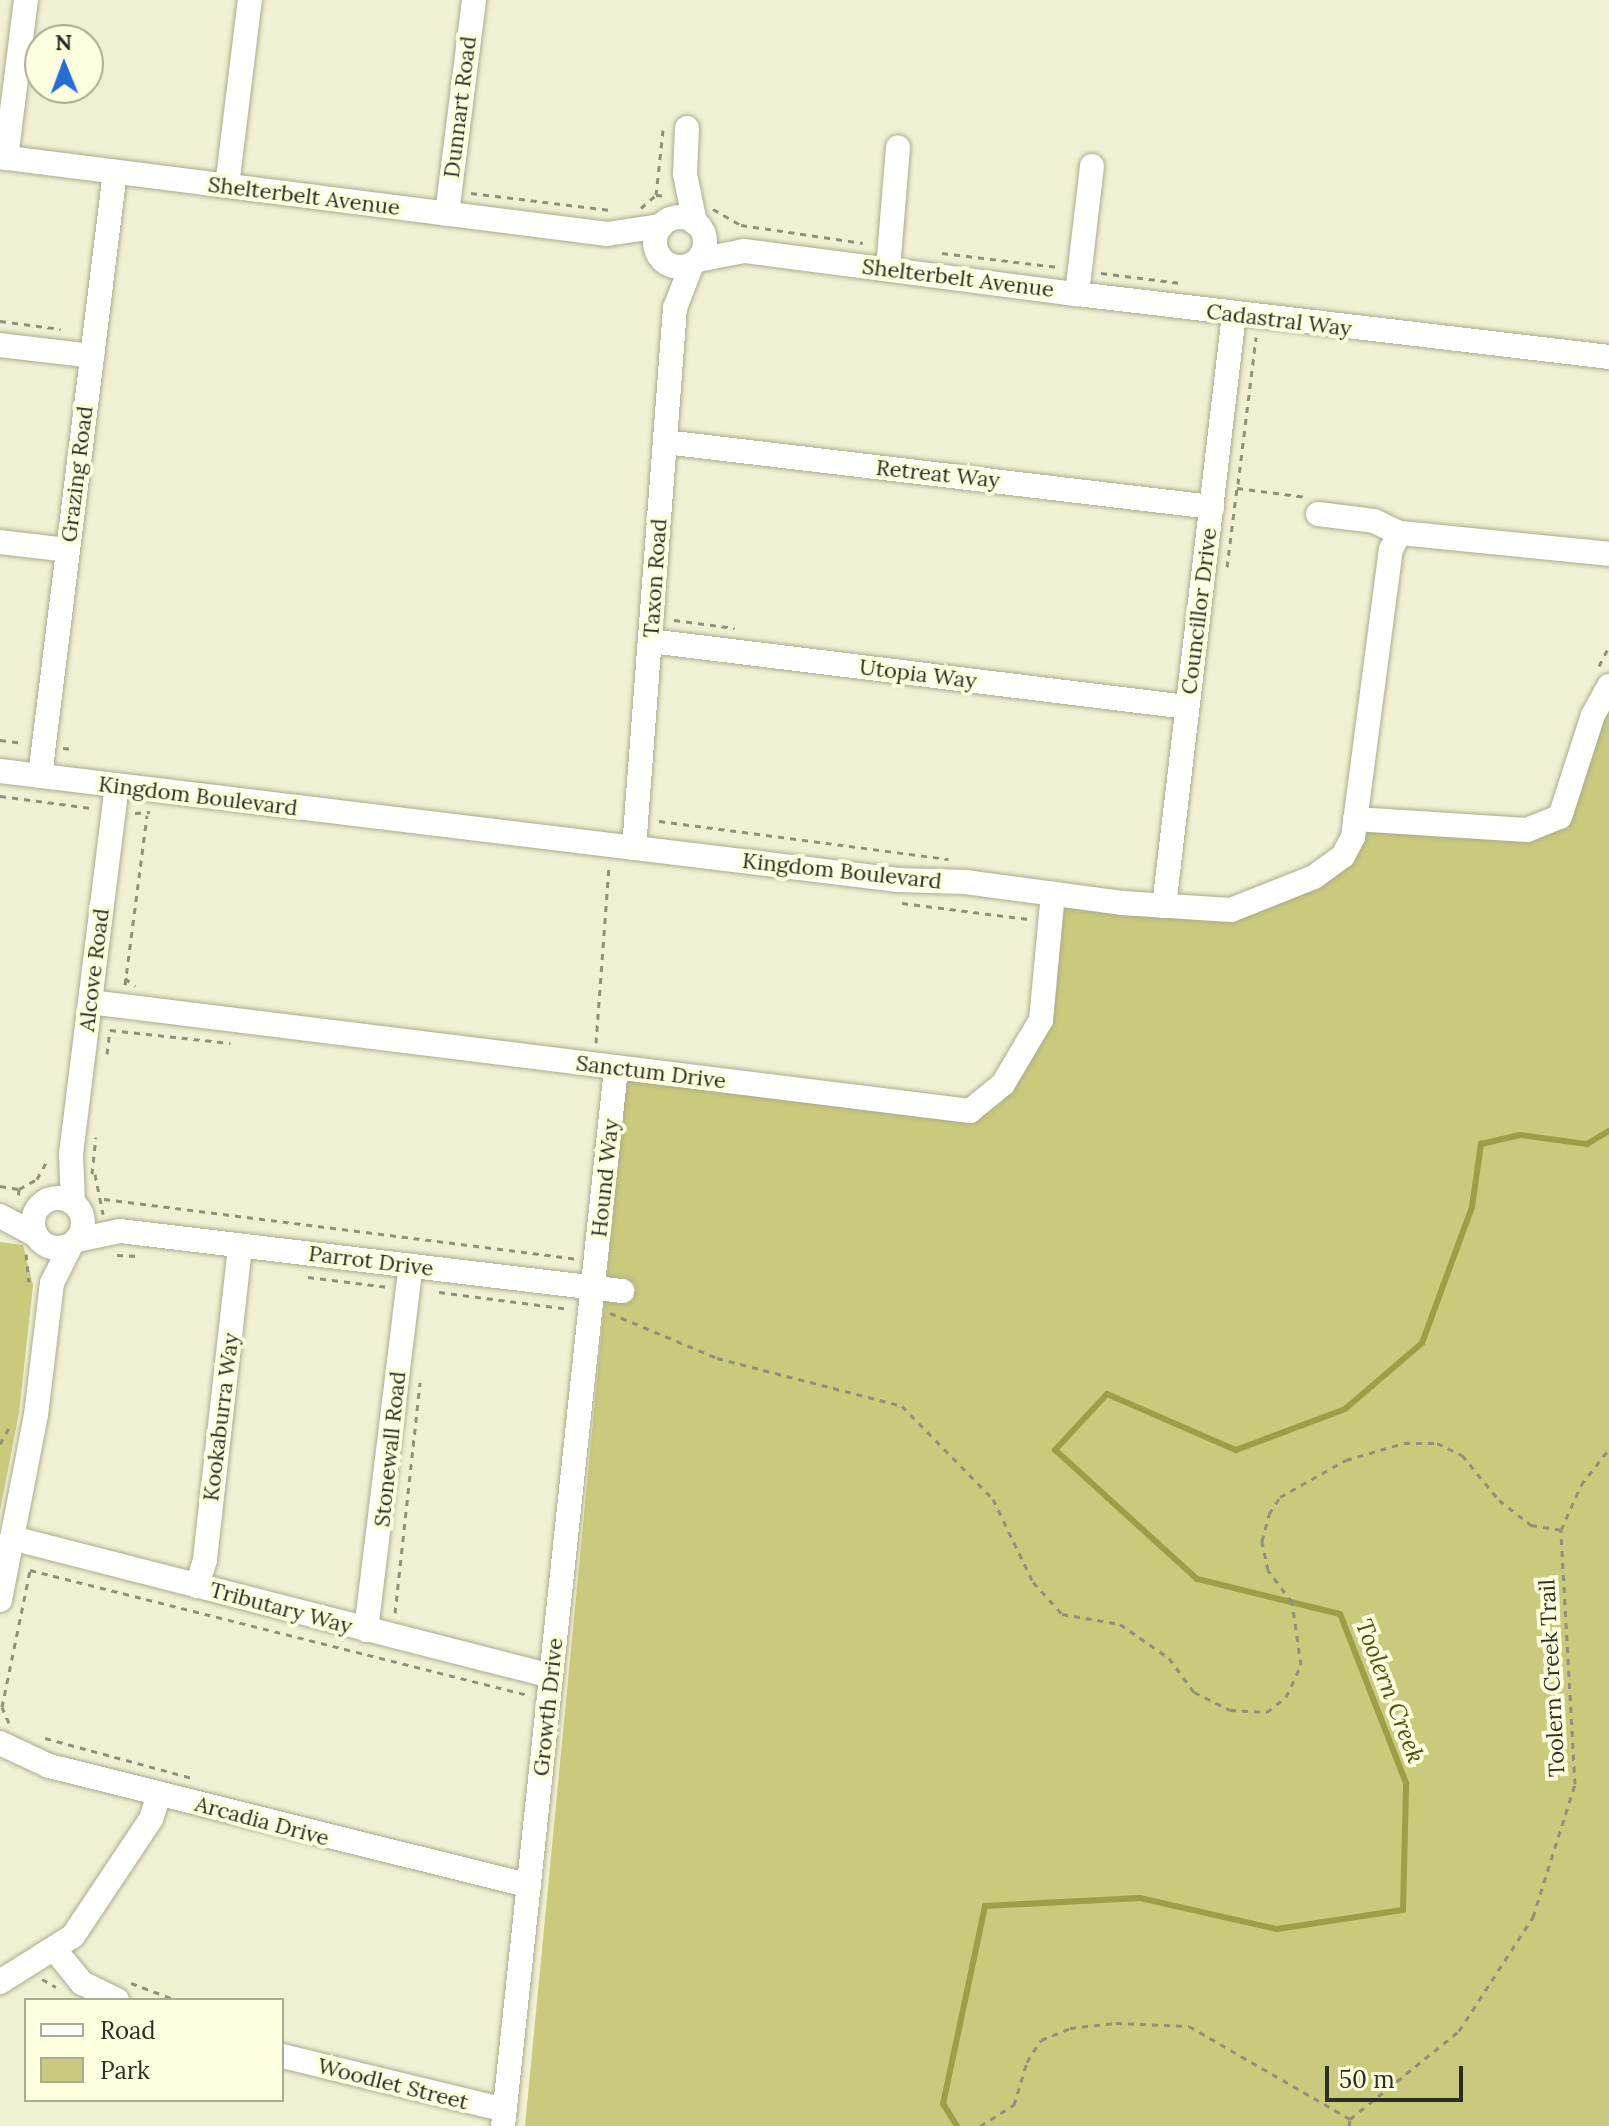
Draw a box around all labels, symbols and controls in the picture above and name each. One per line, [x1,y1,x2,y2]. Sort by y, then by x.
north arrow [24,24,104,104]
text: N [55,28,72,56]
street label: Dunnart Road [438,35,482,179]
street label: Shelterbelt Avenue [207,171,401,221]
street label: Shelterbelt Avenue [861,253,1055,303]
street label: Cadastral Way [1205,298,1353,342]
street label: Grazing Road [56,404,98,544]
street label: Retreat Way [875,454,1001,494]
street label: Taxon Road [638,517,672,639]
street label: Councillor Drive [1176,526,1222,696]
street label: Utopia Way [858,654,978,694]
street label: Kingdom Boulevard [97,771,299,821]
street label: Kingdom Boulevard [741,847,943,895]
street label: Alcove Road [73,907,115,1033]
street label: Sanctum Drive [575,1050,727,1094]
street label: Hound Way [586,1118,624,1238]
street label: Parrot Drive [307,1240,435,1282]
street label: Kookaburra Way [198,1331,244,1503]
street label: Stonewall Road [369,1370,411,1528]
street label: Tributary Way [207,1576,355,1640]
street label: Toolern Creek Trail [1534,1578,1570,1778]
water label: Toolern Creek [1349,1615,1431,1767]
street label: Growth Drive [528,1637,568,1777]
street label: Arcadia Drive [192,1790,332,1852]
legend [24,1998,284,2102]
text: Road [100,2015,156,2046]
scale bar [1329,2050,1467,2100]
street label: Woodlet Street [315,2053,471,2115]
text: Park [100,2055,150,2086]
text: 50 m [1339,2064,1395,2095]

